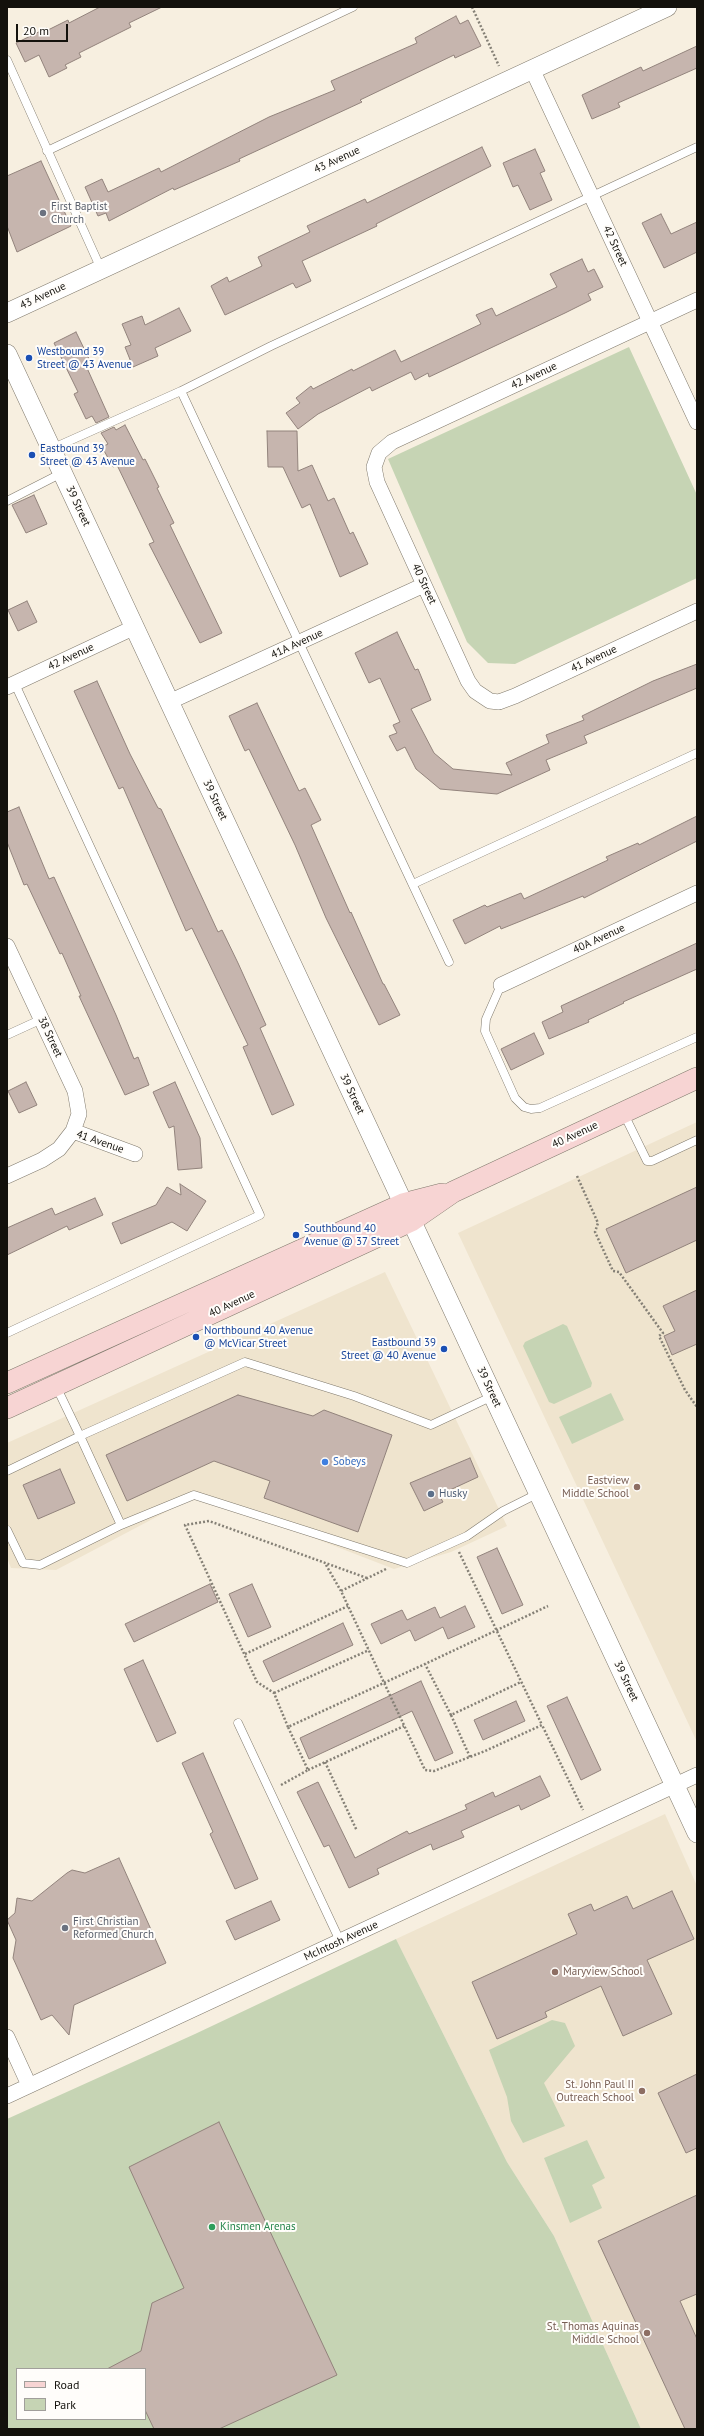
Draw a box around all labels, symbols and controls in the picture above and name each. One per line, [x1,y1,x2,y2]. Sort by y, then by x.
scale bar [18,16,70,42]
text: 20 m [23,23,49,38]
street label: 43 Avenue [312,144,362,176]
place label: First Baptist Church [51,200,108,226]
marker: First Baptist Church [38,208,48,218]
street label: 42 Street [600,224,630,268]
street label: 43 Avenue [18,280,68,312]
place label: Westbound 39 Street @ 43 Avenue [37,345,132,371]
marker: Westbound 39 Street @ 43 Avenue [24,353,34,363]
street label: 42 Avenue [509,360,559,392]
place label: Eastbound 39 Street @ 43 Avenue [40,442,135,468]
marker: Eastbound 39 Street @ 43 Avenue [27,450,37,460]
street label: 39 Street [63,484,93,528]
street label: 40 Street [409,562,439,606]
street label: 41A Avenue [269,626,325,662]
street label: 42 Avenue [46,641,96,673]
street label: 41 Avenue [569,643,619,675]
street label: 39 Street [200,778,230,822]
street label: 40A Avenue [571,921,627,957]
street label: 38 Street [35,1015,65,1059]
street label: 39 Street [337,1072,367,1116]
street label: 40 Avenue [550,1119,600,1151]
street label: 41 Avenue [75,1128,125,1156]
place label: Southbound 40 Avenue @ 37 Street [304,1222,399,1248]
marker: Southbound 40 Avenue @ 37 Street [291,1230,301,1240]
street label: 40 Avenue [207,1288,257,1320]
place label: Northbound 40 Avenue @ McVicar Street [204,1324,313,1350]
marker: Northbound 40 Avenue @ McVicar Street [191,1332,201,1342]
place label: Eastbound 39 Street @ 40 Avenue [341,1336,436,1362]
marker: Eastbound 39 Street @ 40 Avenue [439,1344,449,1354]
street label: 39 Street [474,1365,504,1409]
place label: Sobeys [333,1455,366,1469]
marker: Sobeys [320,1457,330,1467]
place label: Eastview Middle School [562,1474,629,1500]
marker: Eastview Middle School [632,1482,642,1492]
place label: Husky [439,1487,467,1501]
marker: Husky [426,1489,436,1499]
street label: 39 Street [611,1659,641,1703]
place label: First Christian Reformed Church [73,1915,154,1941]
street label: McIntosh Avenue [302,1918,380,1964]
marker: First Christian Reformed Church [60,1923,70,1933]
place label: Maryview School [563,1965,643,1979]
marker: Maryview School [550,1967,560,1977]
place label: St. John Paul II Outreach School [556,2078,634,2104]
marker: St. John Paul II Outreach School [637,2086,647,2096]
place label: Kinsmen Arenas [220,2220,296,2234]
marker: Kinsmen Arenas [207,2222,217,2232]
place label: St. Thomas Aquinas Middle School [547,2320,639,2346]
marker: St. Thomas Aquinas Middle School [642,2328,652,2338]
legend [16,2368,146,2420]
text: Road [54,2377,79,2392]
text: Park [54,2397,76,2412]

